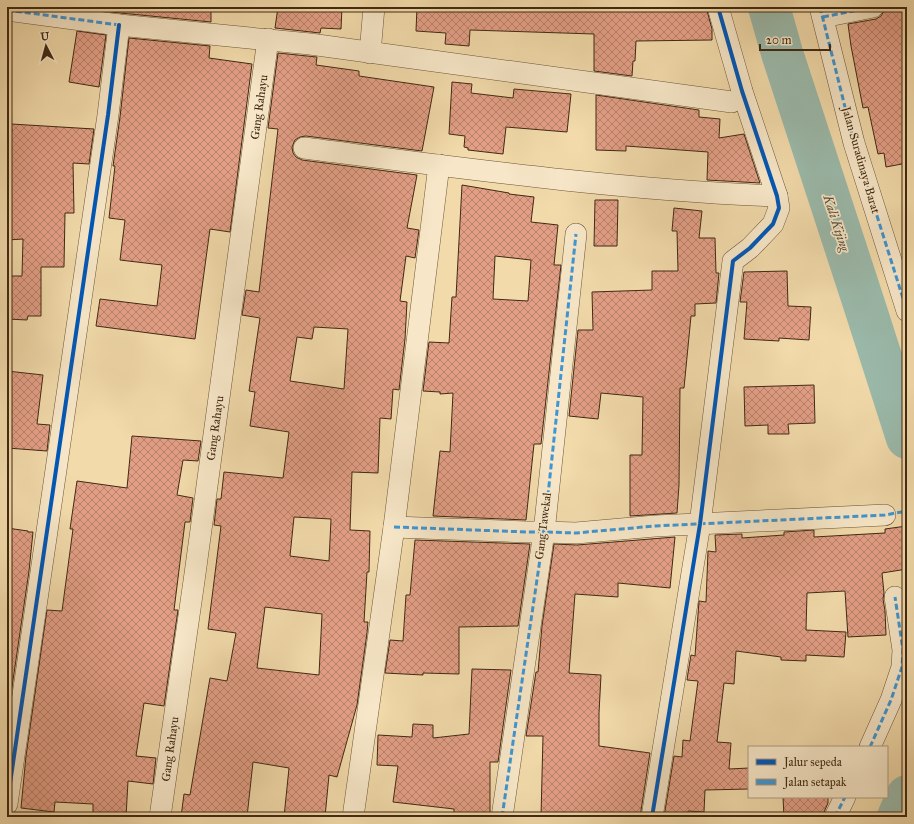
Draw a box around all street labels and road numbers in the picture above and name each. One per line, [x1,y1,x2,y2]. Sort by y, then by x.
street label: Gang Rahayu [248,73,272,141]
street label: Jalan Suradinaya Barat [838,103,883,216]
street label: Gang Rahayu [204,394,228,462]
street label: Gang Tawekal [532,491,555,561]
street label: Gang Rahayu [159,715,183,783]

